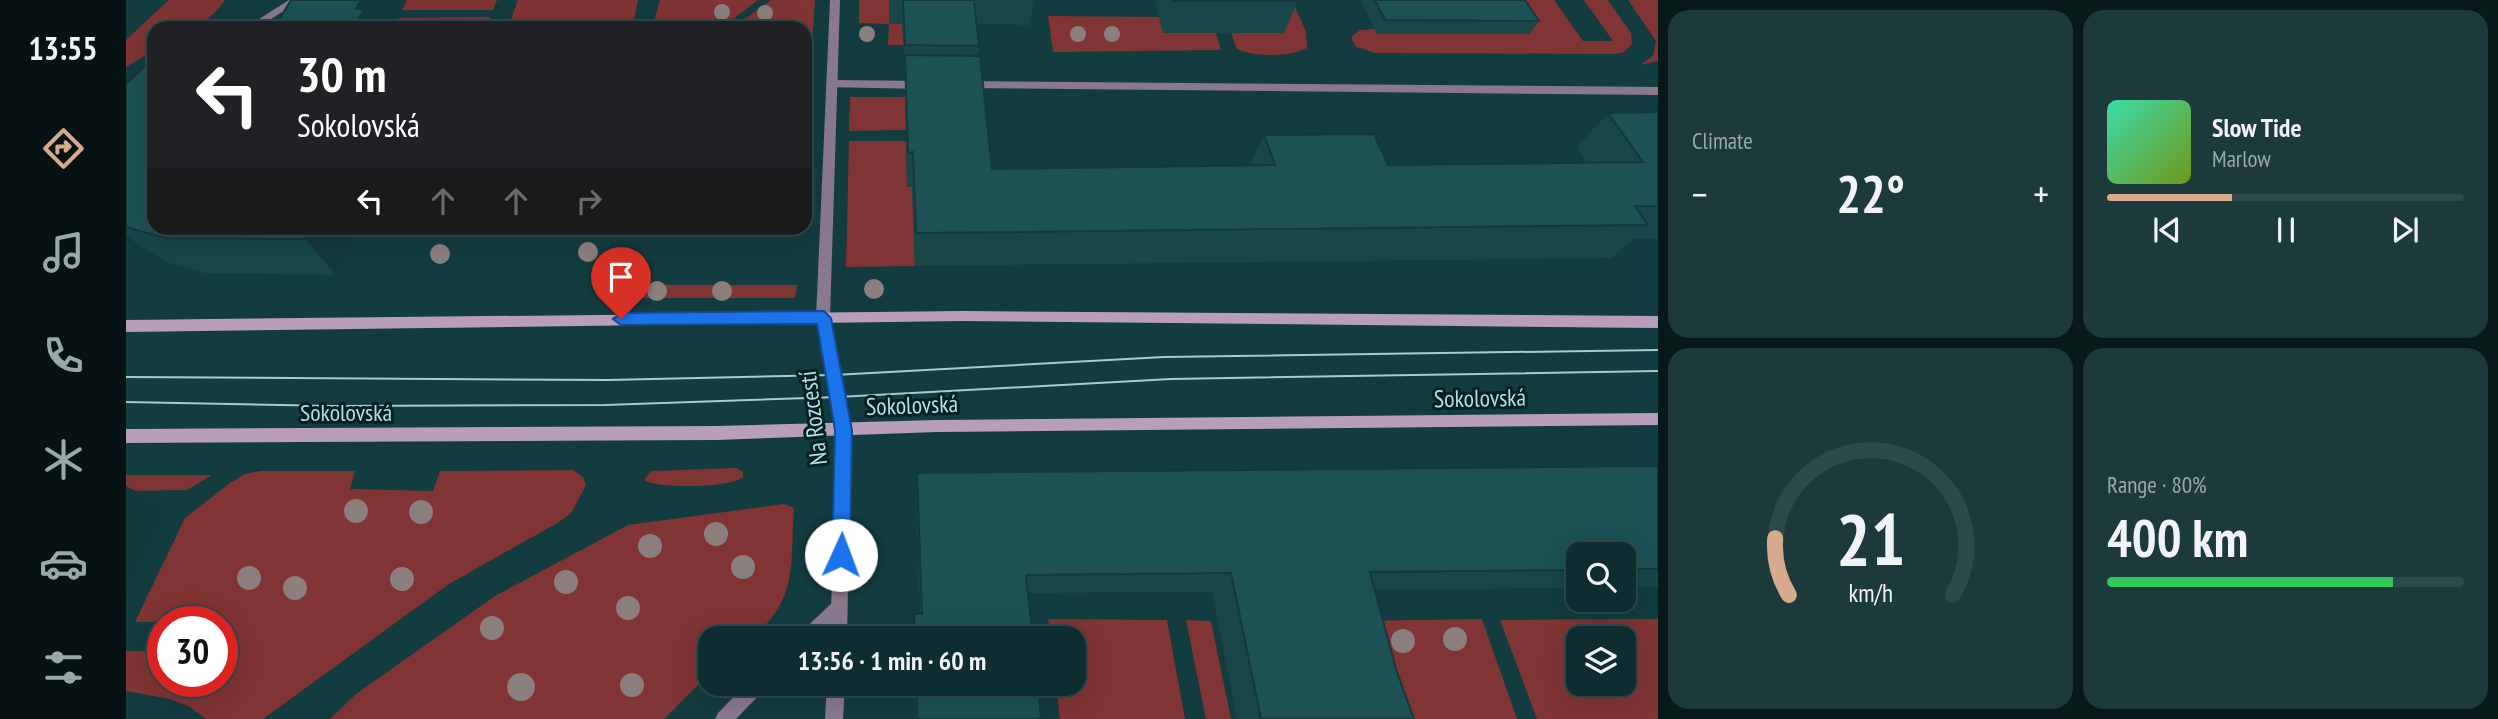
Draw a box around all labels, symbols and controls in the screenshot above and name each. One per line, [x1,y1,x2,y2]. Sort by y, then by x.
text: 13:55 [28,27,98,69]
text: 30 m [297,42,386,106]
icon: left [182,49,273,140]
text: Sokolovská [297,104,420,146]
text: Slow Tide [2212,111,2302,144]
icon: directions [39,124,88,173]
text: Climate [1692,126,1753,155]
text: Marlow [2212,144,2271,173]
text: 22° [1836,160,1905,227]
text: − [1692,169,1708,218]
text: + [2033,169,2049,218]
icon: left [351,182,389,220]
icon: ahead [424,182,462,220]
icon: ahead [497,182,535,220]
icon: right [570,182,608,220]
icon: previous [2148,211,2186,249]
icon: pause [2267,211,2305,249]
icon: next [2386,211,2424,249]
icon: music [39,228,88,277]
pin [591,247,651,319]
icon: arrive [602,258,640,296]
icon: phone [39,331,88,380]
street label: Na Rozcestí [792,369,834,467]
street label: Sokolovská [1434,382,1526,414]
street label: Sokolovská [865,388,959,422]
street label: Sokolovská [300,397,392,428]
icon: climate [39,435,88,484]
text: Range · 80% [2107,470,2207,499]
text: 21 [1836,491,1905,585]
text: 400 km [2107,504,2248,571]
position arrow [804,518,878,592]
icon: car [39,539,88,588]
map controls [1566,542,1636,696]
button: search [1566,542,1636,612]
text: km/h [1848,576,1893,608]
speed limit sign: 30 [147,606,238,697]
button: layers [1566,626,1636,696]
icon: filters [39,643,88,692]
text: 13:56 · 1 min · 60 m [798,644,986,677]

